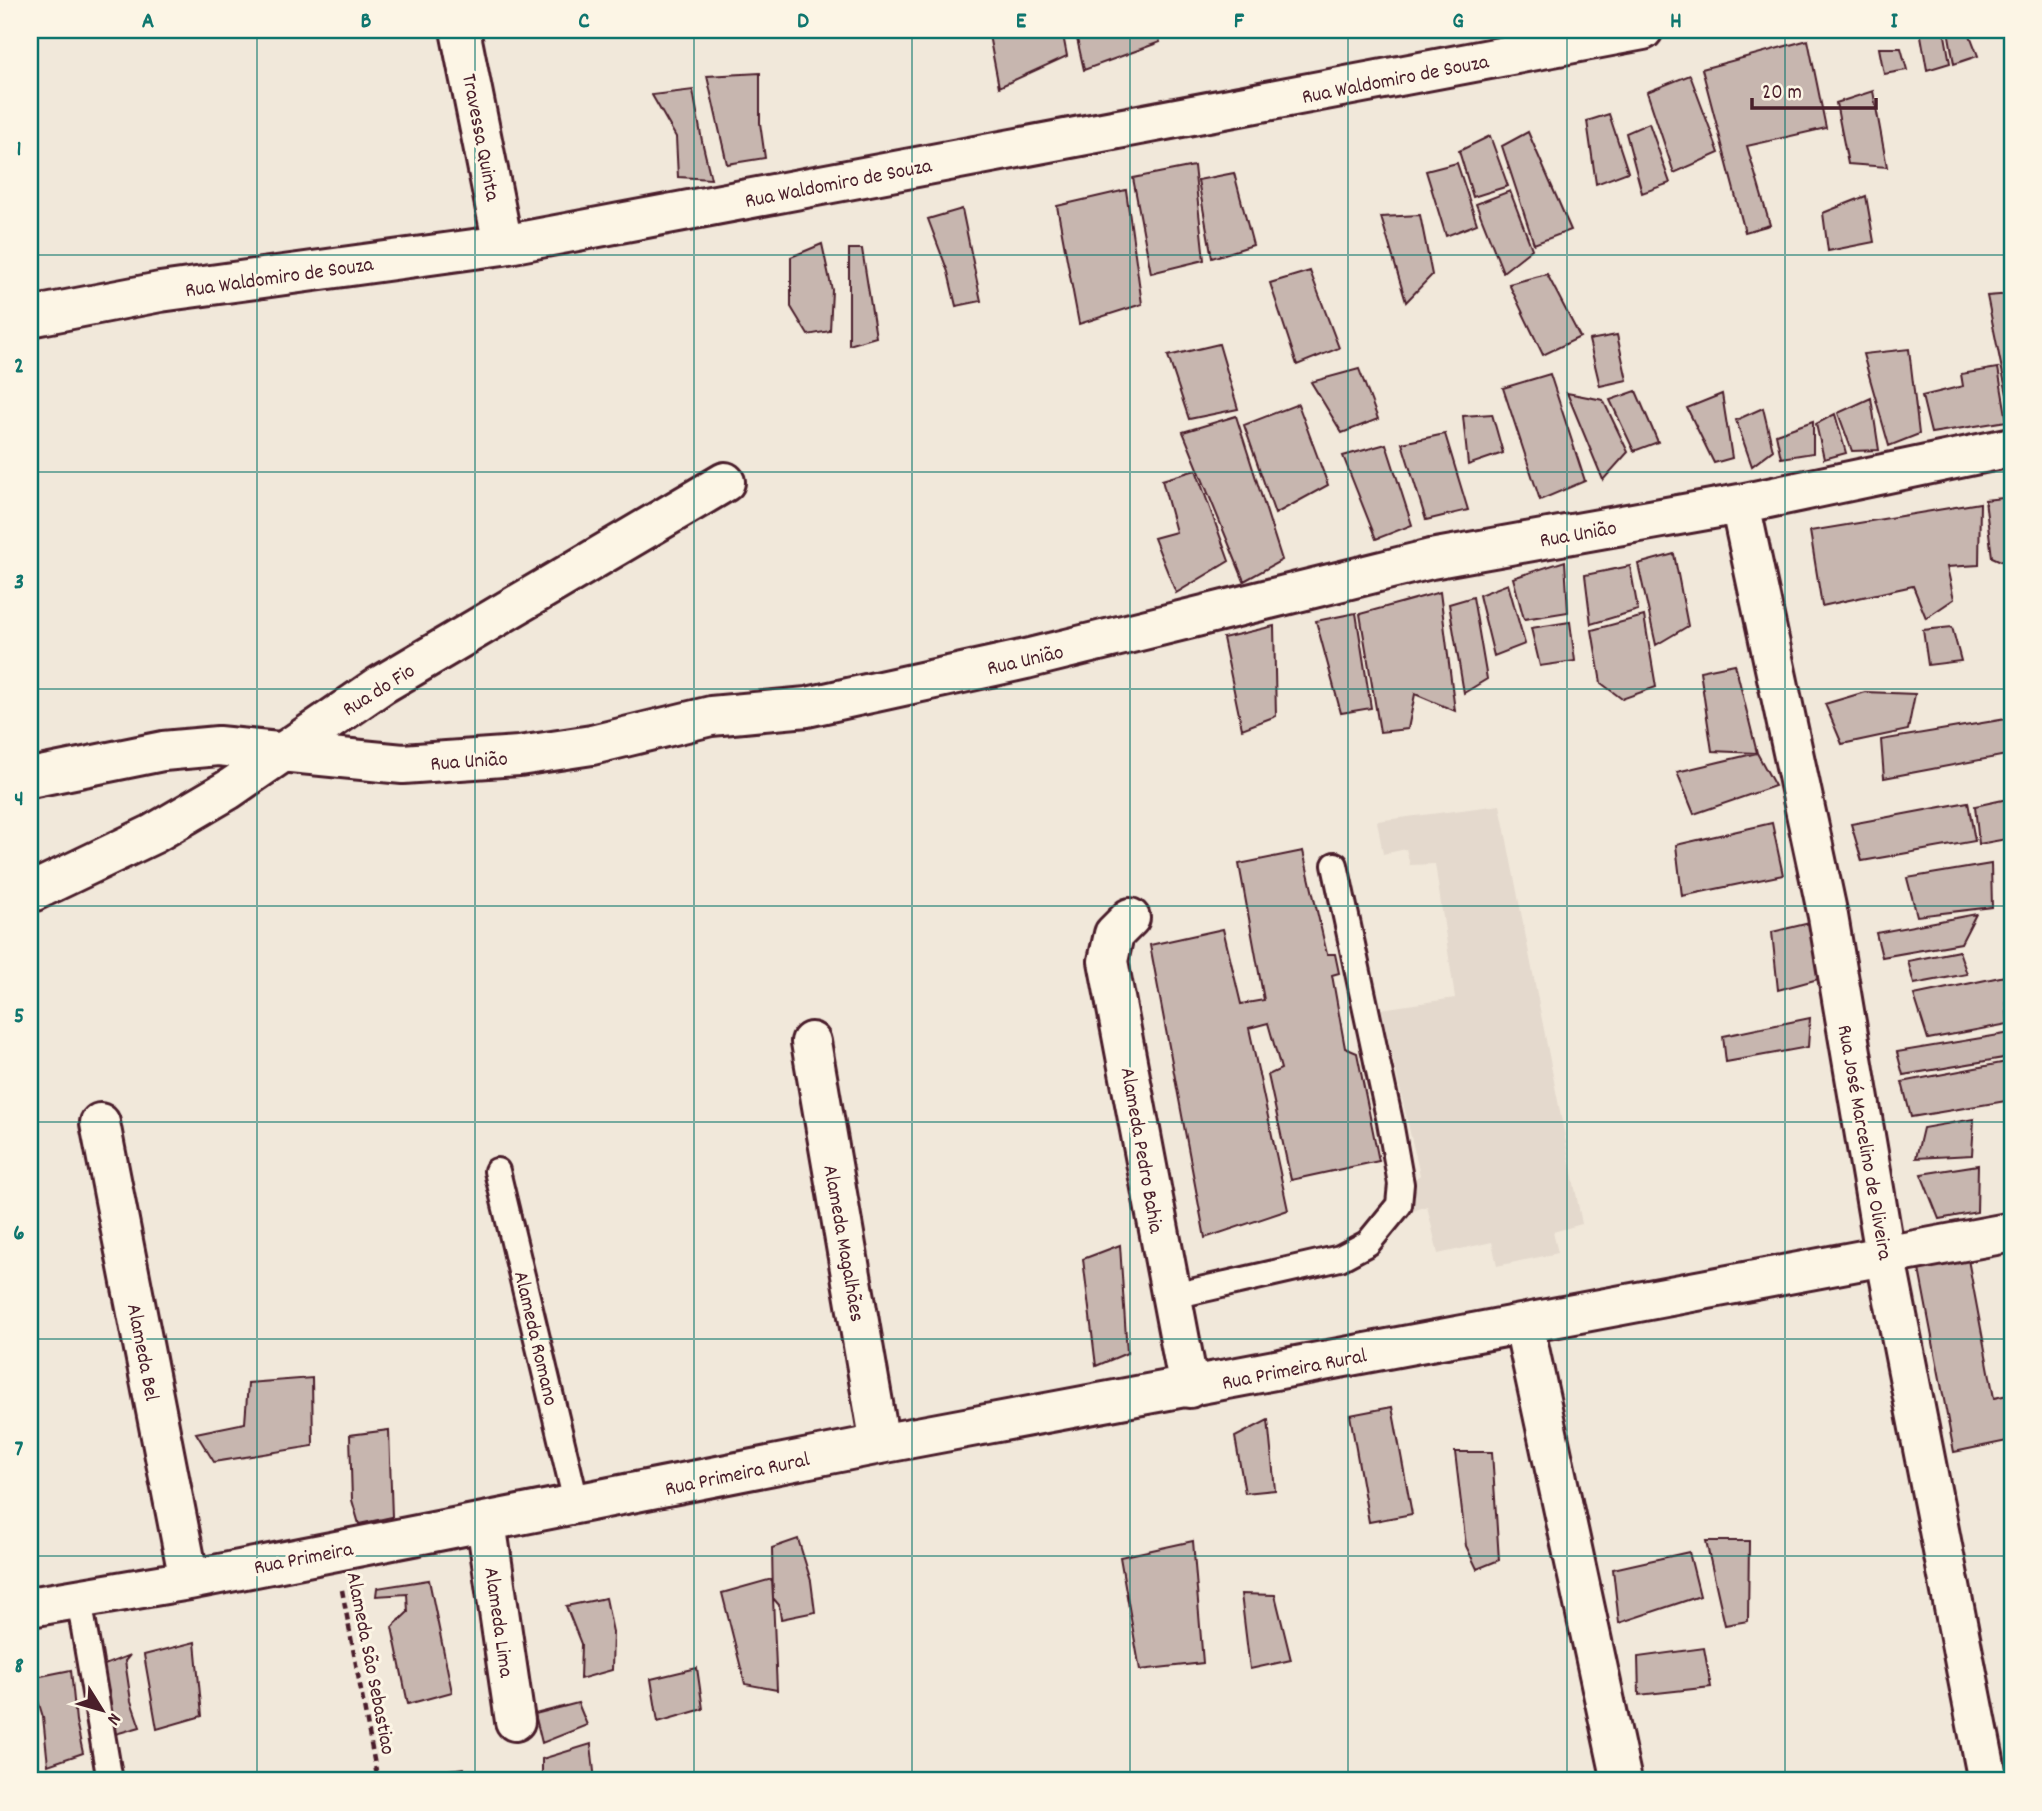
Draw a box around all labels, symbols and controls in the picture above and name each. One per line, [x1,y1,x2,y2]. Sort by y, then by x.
text: A [142,6,154,39]
text: B [361,6,372,39]
text: C [578,6,590,39]
text: D [797,6,809,39]
text: E [1016,6,1027,39]
text: F [1234,6,1245,39]
text: G [1452,6,1464,39]
text: H [1670,6,1682,39]
text: I [1890,6,1898,39]
street label: Rua Waldomiro de Souza [1300,48,1493,114]
scale bar [1752,66,1876,110]
street label: Travessa Quinta [452,71,506,205]
text: 20 m [1762,79,1802,109]
text: 1 [16,134,22,167]
street label: Rua Waldomiro de Souza [743,152,936,218]
street label: Rua Waldomiro de Souza [183,251,377,307]
text: 2 [14,351,24,384]
street label: Rua União [1538,514,1619,557]
text: 3 [14,567,24,600]
street label: Rua União [985,639,1067,685]
street label: Rua do Fio [338,657,422,726]
street label: Rua União [430,745,509,781]
text: 4 [14,784,24,817]
text: 5 [14,1001,24,1034]
street label: Rua José Marcelino de Oliveira [1828,1023,1899,1264]
street label: Alameda Pedro Bahia [1111,1065,1170,1237]
street label: Alameda Magalhães [813,1163,871,1324]
text: 6 [13,1218,25,1251]
street label: Alameda Romano [504,1268,564,1409]
street label: Alameda Bel [117,1301,165,1404]
street label: Rua Primeira Rural [1220,1342,1370,1400]
text: 7 [15,1434,24,1467]
street label: Rua Primeira Rural [663,1446,813,1506]
street label: Rua Primeira [251,1535,357,1584]
street label: Alameda Lima [474,1565,520,1681]
street label: Alameda São Sebastiao [337,1570,401,1757]
text: 8 [14,1651,24,1684]
north arrow [66,1674,136,1744]
text: N [99,1706,126,1730]

